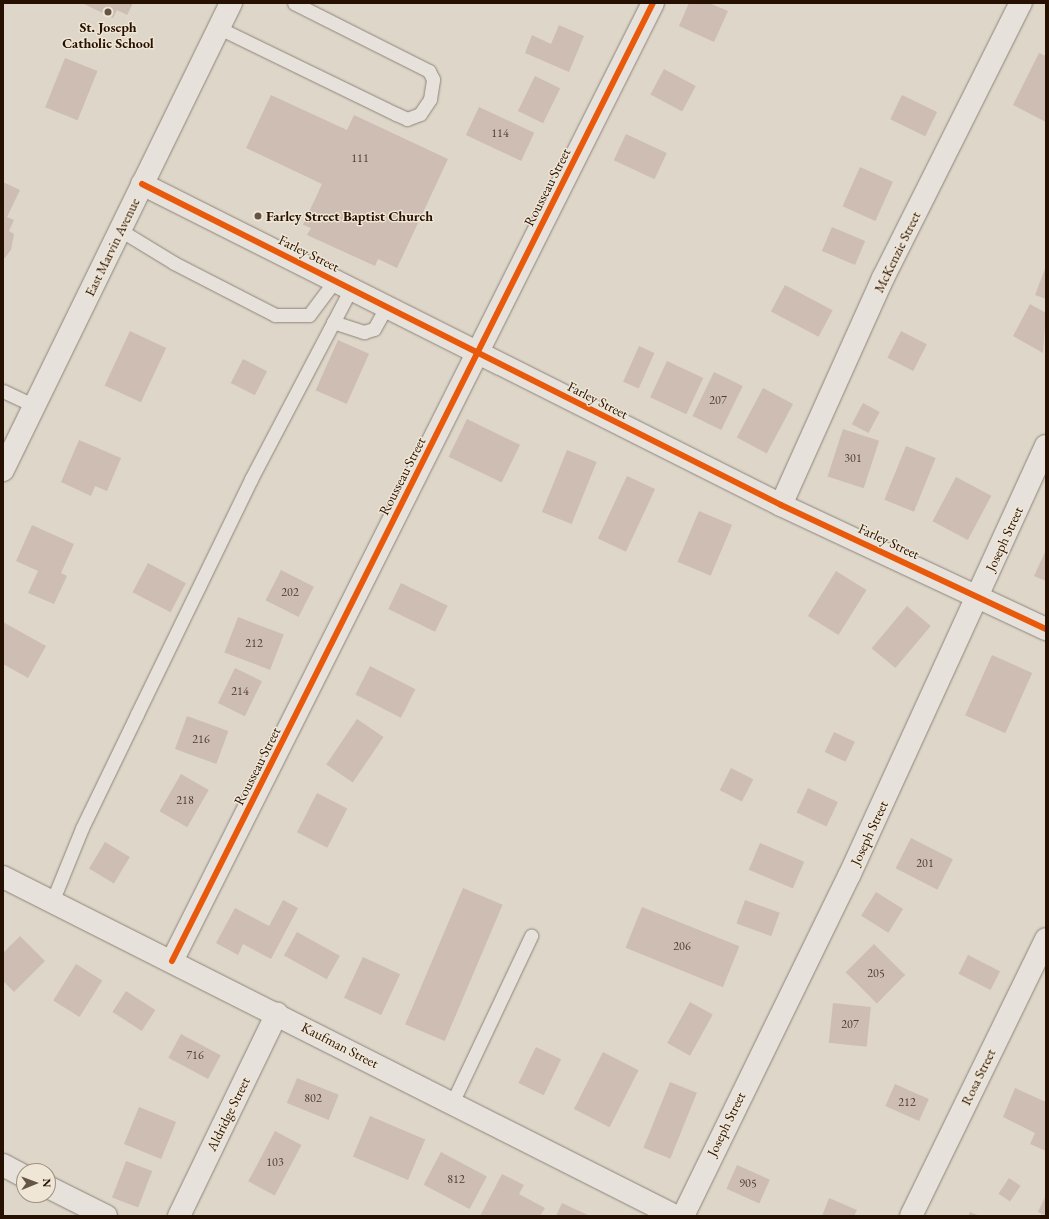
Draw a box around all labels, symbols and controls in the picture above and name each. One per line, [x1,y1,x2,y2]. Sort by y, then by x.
marker: St. Joseph Catholic School [103,7,113,17]
place label: St. Joseph Catholic School [62,19,154,52]
house number: 114 [491,127,509,141]
street label: Rousseau Street [520,145,574,229]
house number: 111 [351,152,369,166]
street label: East Marvin Avenue [81,195,143,299]
place label: Farley Street Baptist Church [266,208,433,224]
street label: McKenzie Street [870,209,924,295]
marker: Farley Street Baptist Church [253,211,263,221]
street label: Farley Street [276,231,342,275]
street label: Farley Street [565,378,631,422]
house number: 207 [709,394,727,408]
street label: Rousseau Street [375,434,429,518]
house number: 301 [844,452,862,466]
street label: Joseph Street [982,504,1026,574]
street label: Farley Street [856,520,922,562]
house number: 202 [281,586,299,600]
house number: 212 [245,637,263,651]
house number: 214 [231,685,249,699]
street label: Rousseau Street [230,724,284,808]
house number: 216 [192,733,210,747]
house number: 218 [176,794,194,808]
street label: Joseph Street [847,798,891,868]
house number: 201 [916,857,934,871]
house number: 206 [673,940,691,954]
house number: 205 [867,967,885,981]
street label: Kaufman Street [299,1018,381,1072]
house number: 207 [841,1018,859,1032]
street label: Rosa Street [957,1046,999,1108]
house number: 716 [186,1049,204,1063]
street label: Aldridge Street [203,1074,253,1154]
street label: Joseph Street [703,1089,749,1159]
house number: 802 [304,1092,322,1106]
house number: 212 [898,1096,916,1110]
house number: 103 [266,1156,284,1170]
north arrow [16,1163,56,1203]
house number: 812 [447,1173,465,1187]
house number: 905 [739,1177,757,1191]
text: N [40,1178,54,1187]

